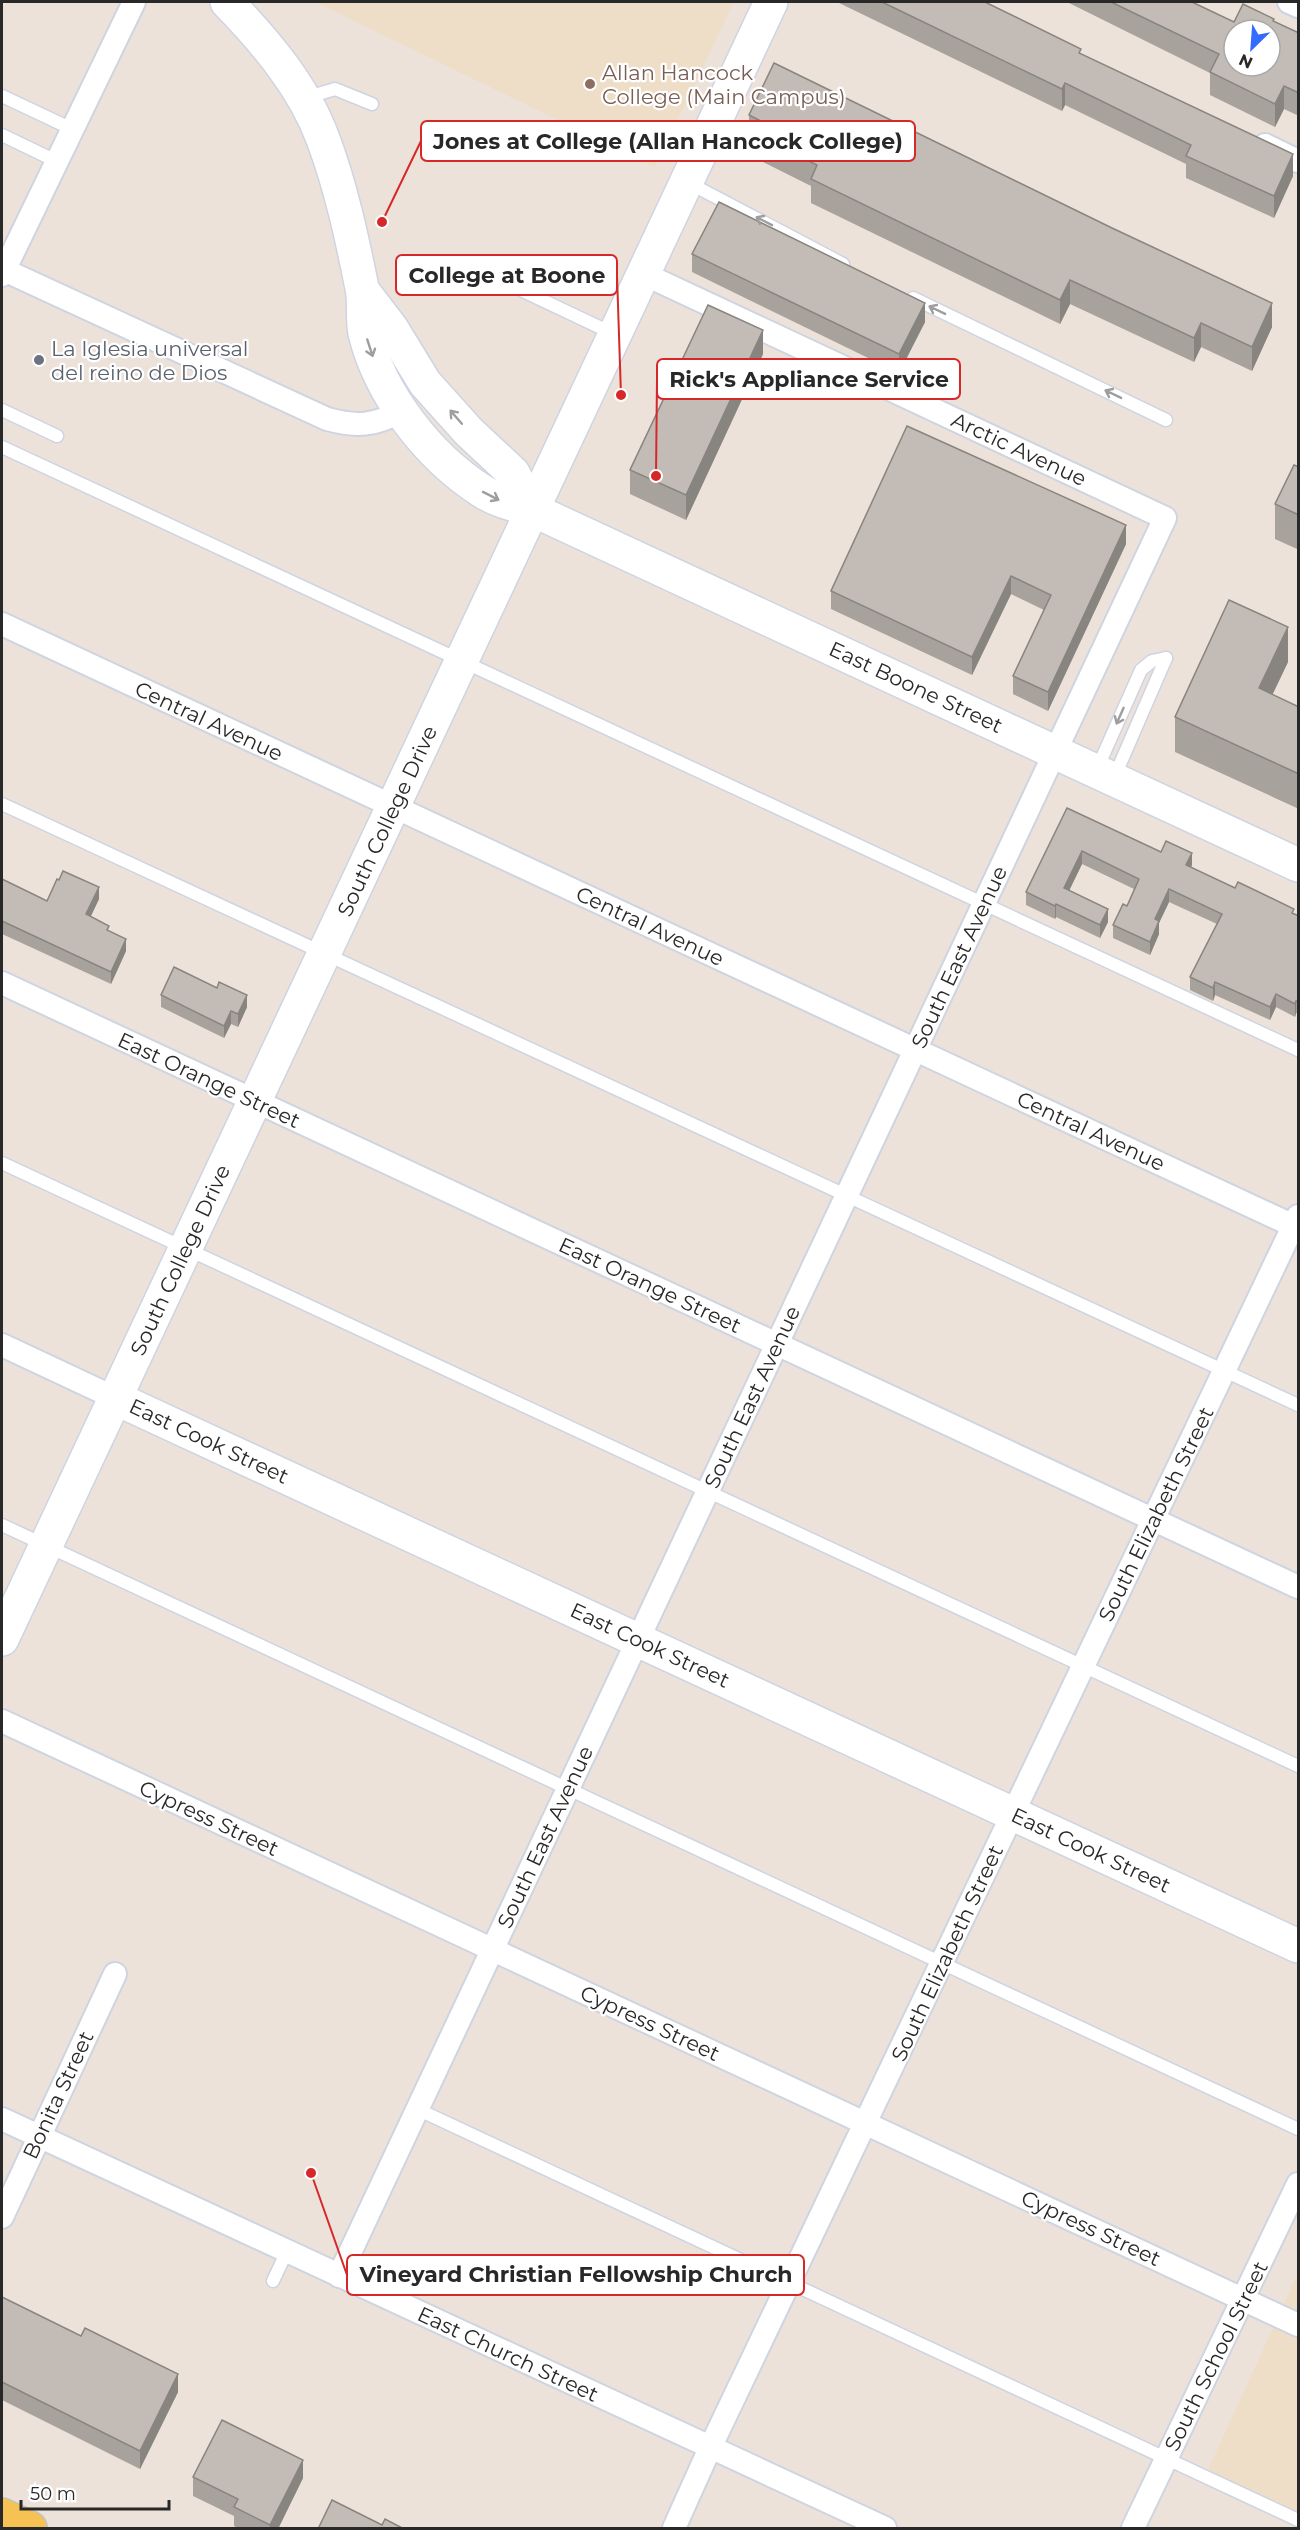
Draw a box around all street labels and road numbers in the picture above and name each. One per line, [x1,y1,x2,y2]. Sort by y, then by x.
street label: Arctic Avenue [948,407,1090,491]
street label: East Boone Street [825,636,1007,738]
street label: Central Avenue [131,676,287,766]
street label: South College Drive [332,722,442,920]
street label: South East Avenue [906,862,1012,1052]
street label: Central Avenue [572,881,728,971]
street label: East Orange Street [114,1027,304,1133]
street label: Central Avenue [1013,1086,1169,1176]
street label: South College Drive [125,1161,235,1359]
street label: East Orange Street [555,1232,745,1338]
street label: South East Avenue [699,1302,805,1492]
street label: East Cook Street [125,1393,293,1489]
street label: South Elizabeth Street [1093,1403,1219,1625]
street label: East Cook Street [566,1597,734,1693]
street label: South East Avenue [492,1742,598,1932]
street label: Cypress Street [135,1775,283,1861]
street label: East Cook Street [1007,1802,1175,1898]
street label: South Elizabeth Street [886,1841,1008,2065]
street label: Cypress Street [576,1980,724,2066]
street label: Bonita Street [17,2027,99,2163]
street label: Cypress Street [1017,2185,1165,2271]
street label: South School Street [1159,2257,1273,2455]
street label: East Church Street [414,2301,602,2407]

